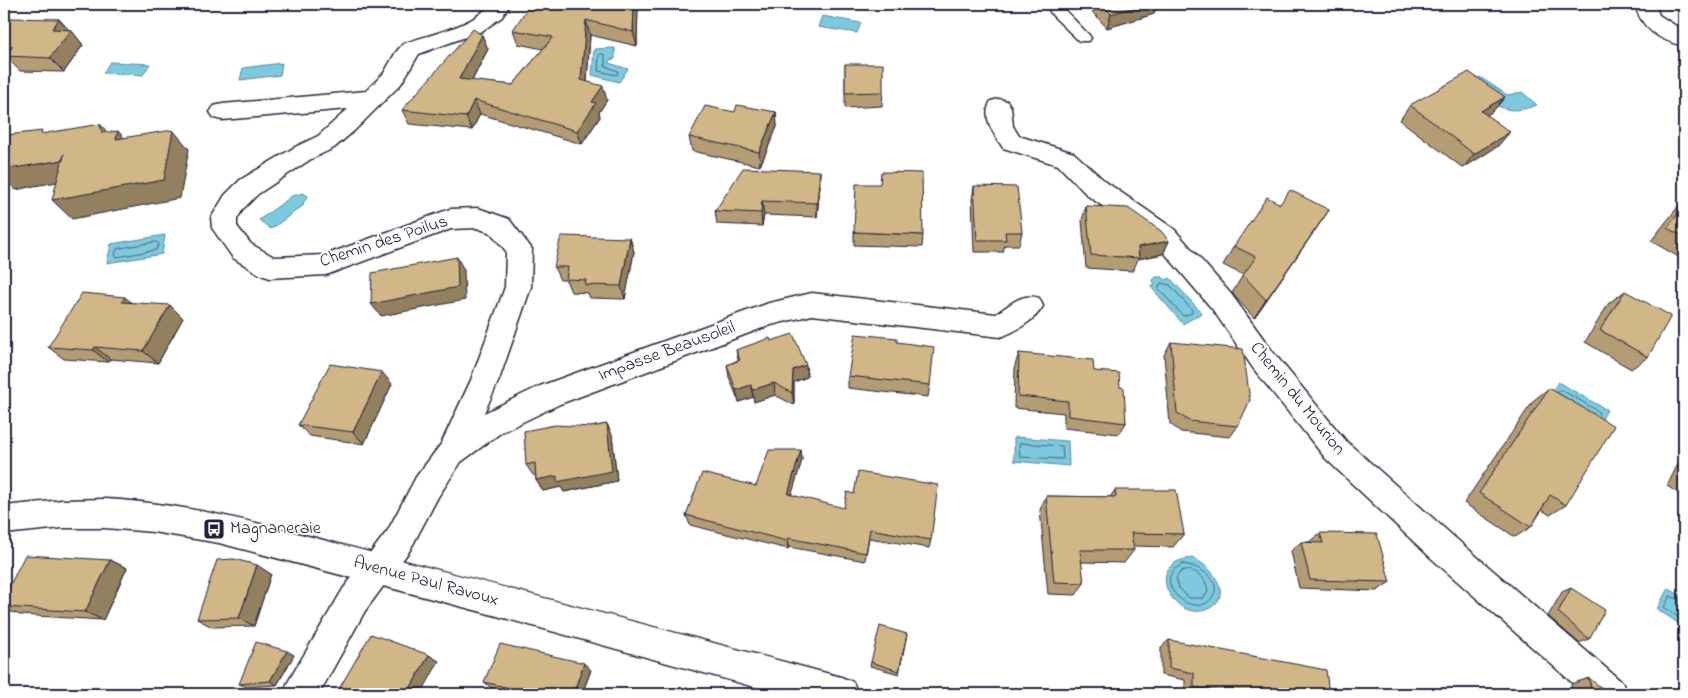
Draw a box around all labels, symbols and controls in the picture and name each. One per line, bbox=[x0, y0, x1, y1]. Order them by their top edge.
street label: Chemin des Poilus bbox=[317, 209, 451, 275]
street label: Impasse Beausoleil bbox=[595, 315, 739, 389]
street label: Chemin du Mourion bbox=[1243, 337, 1351, 461]
place label: Magnaneraie bbox=[230, 516, 322, 543]
bus stop icon: Magnaneraie bbox=[202, 517, 226, 541]
street label: Avenue Paul Ravoux bbox=[350, 550, 502, 614]

